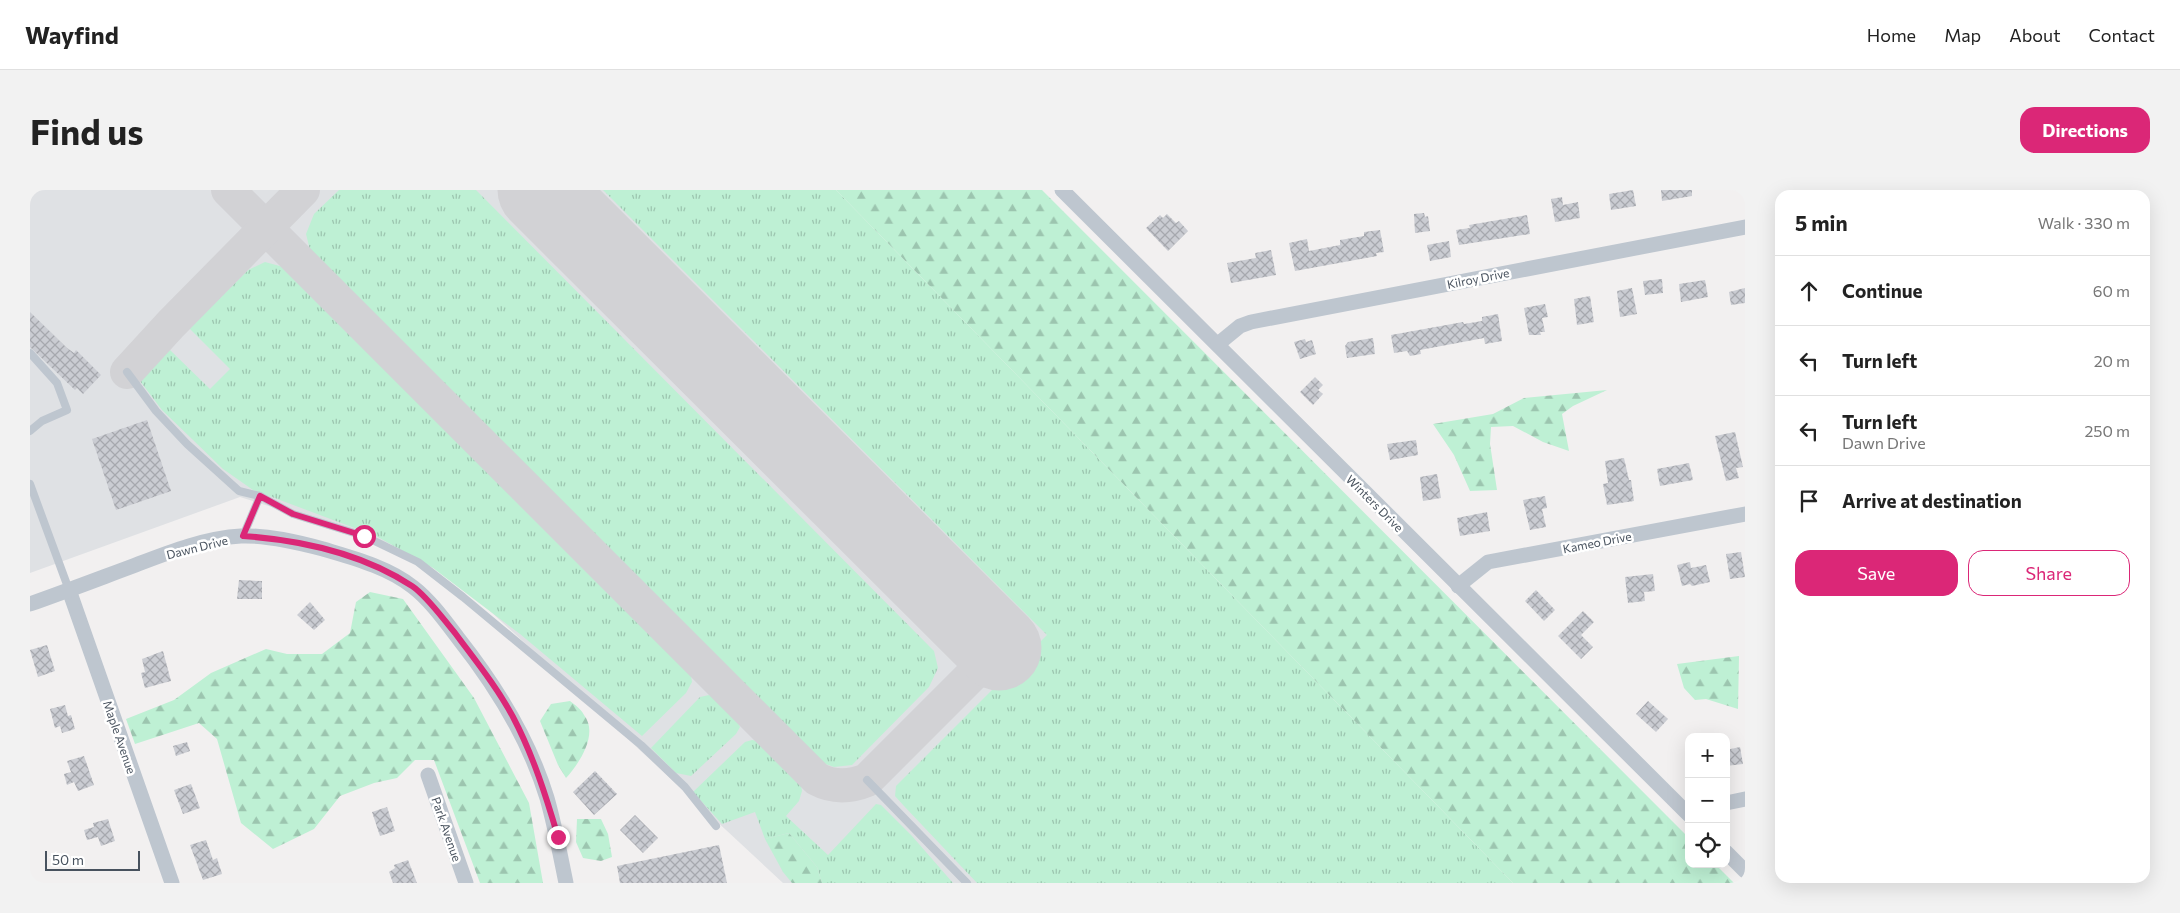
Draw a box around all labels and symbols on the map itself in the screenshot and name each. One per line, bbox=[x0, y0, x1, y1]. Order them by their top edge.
street label: Kilroy Drive bbox=[1446, 265, 1510, 291]
street label: Winters Drive bbox=[1344, 472, 1406, 534]
route start bbox=[353, 525, 376, 548]
street label: Kameo Drive bbox=[1562, 528, 1632, 556]
street label: Dawn Drive bbox=[165, 533, 229, 561]
street label: Maple Avenue bbox=[101, 699, 139, 775]
street label: Park Avenue bbox=[429, 795, 465, 863]
route end bbox=[547, 826, 570, 849]
scale bar bbox=[45, 848, 140, 871]

